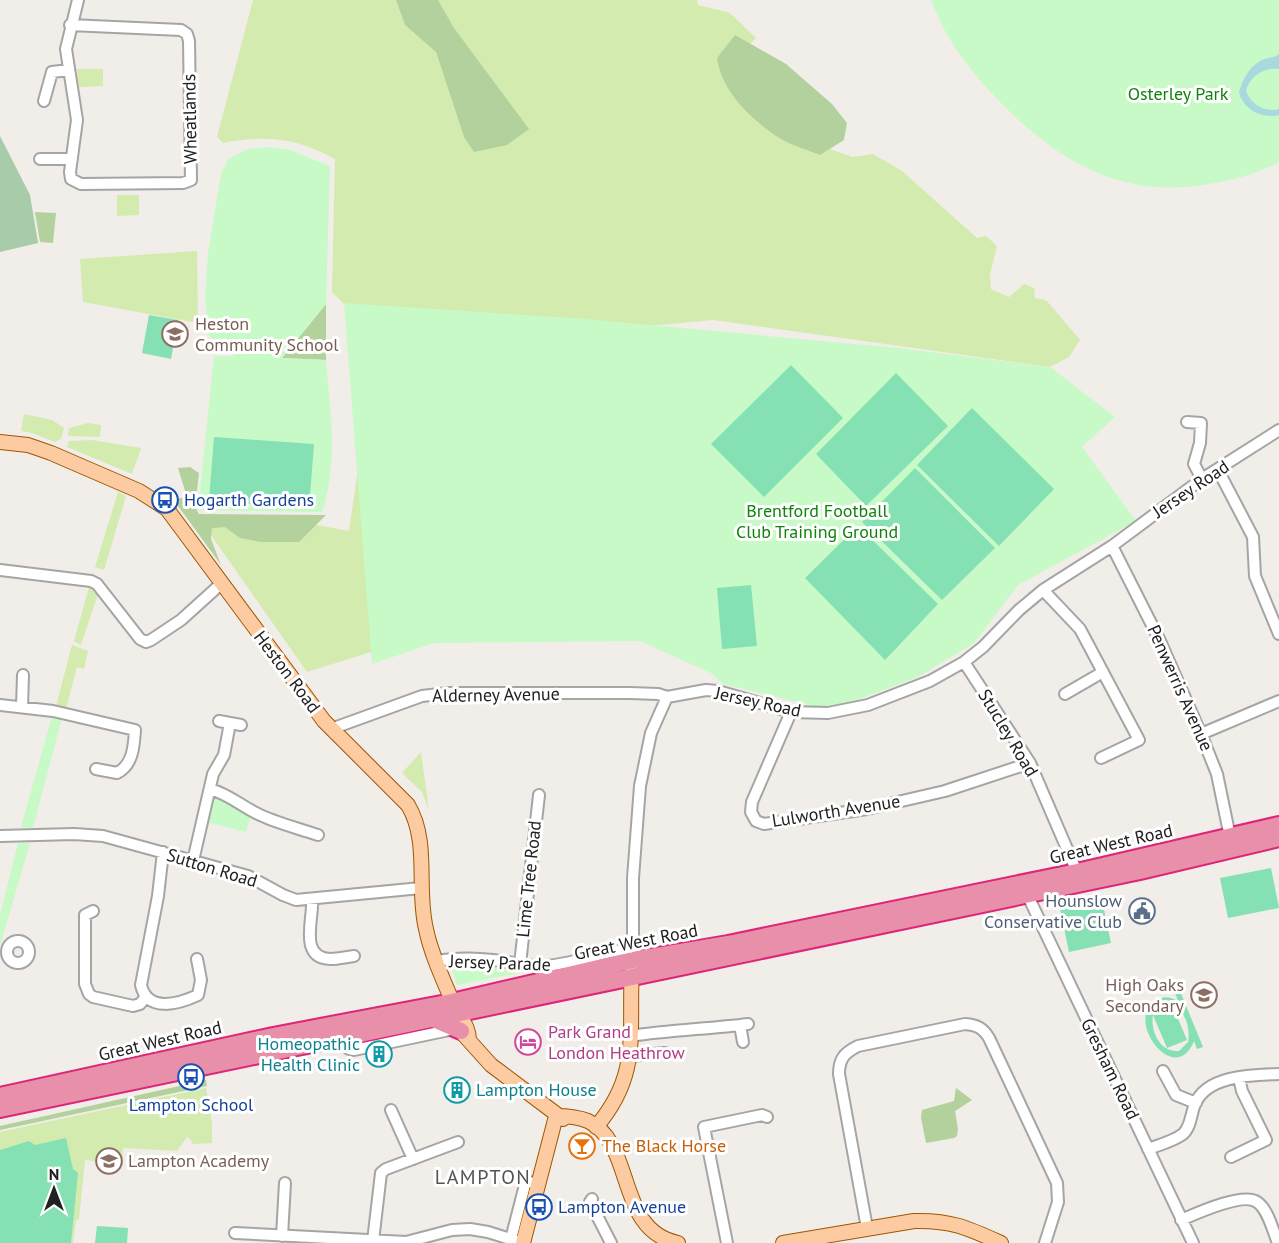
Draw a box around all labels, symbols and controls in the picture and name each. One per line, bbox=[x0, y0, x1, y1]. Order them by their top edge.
street label: Wheatlands bbox=[177, 74, 202, 164]
park label: Osterley Park bbox=[1128, 82, 1229, 105]
place label: Heston Community School bbox=[195, 312, 339, 356]
school or university icon: Heston Community School bbox=[160, 319, 190, 349]
street label: Jersey Road bbox=[1147, 455, 1233, 523]
bus stop icon: Hogarth Gardens bbox=[150, 485, 180, 515]
place label: Hogarth Gardens bbox=[184, 488, 314, 511]
park label: Brentford Football Club Training Ground bbox=[736, 499, 898, 543]
street label: Penwerris Avenue bbox=[1142, 621, 1219, 754]
street label: Heston Road bbox=[249, 626, 326, 717]
street label: Jersey Road bbox=[712, 681, 803, 722]
street label: Alderney Avenue bbox=[432, 682, 560, 707]
street label: Stucley Road bbox=[973, 685, 1044, 781]
street label: Lulworth Avenue bbox=[770, 789, 902, 832]
street label: Great West Road bbox=[1047, 818, 1175, 869]
street label: Lime Tree Road bbox=[511, 819, 546, 939]
street label: Sutton Road bbox=[164, 843, 260, 892]
place label: Hounslow Conservative Club bbox=[984, 889, 1123, 933]
public building icon: Hounslow Conservative Club bbox=[1127, 896, 1157, 926]
street label: Great West Road bbox=[572, 918, 700, 965]
street label: Jersey Parade bbox=[448, 949, 551, 976]
place label: High Oaks Secondary bbox=[1105, 973, 1185, 1017]
school or university icon: High Oaks Secondary bbox=[1189, 980, 1219, 1010]
street label: Gresham Road bbox=[1076, 1014, 1145, 1123]
street label: Great West Road bbox=[96, 1015, 224, 1066]
place label: Park Grand London Heathrow bbox=[548, 1020, 685, 1064]
hotel icon: Park Grand London Heathrow bbox=[513, 1027, 543, 1057]
place label: Homeopathic Health Clinic bbox=[257, 1032, 360, 1076]
building icon: Homeopathic Health Clinic bbox=[364, 1039, 394, 1069]
bus stop icon: Lampton School bbox=[176, 1062, 206, 1092]
building icon: Lampton House bbox=[442, 1075, 472, 1105]
place label: Lampton House bbox=[476, 1078, 597, 1101]
place label: Lampton School bbox=[129, 1093, 254, 1116]
bar icon: The Black Horse bbox=[567, 1131, 597, 1161]
place label: The Black Horse bbox=[602, 1134, 726, 1157]
school or university icon: Lampton Academy bbox=[94, 1146, 124, 1176]
place label: Lampton Academy bbox=[128, 1149, 270, 1172]
north arrow bbox=[24, 1159, 84, 1219]
text: N bbox=[49, 1164, 59, 1184]
district label: LAMPTON bbox=[435, 1164, 531, 1190]
bus stop icon: Lampton Avenue bbox=[524, 1192, 554, 1222]
place label: Lampton Avenue bbox=[558, 1195, 686, 1218]

